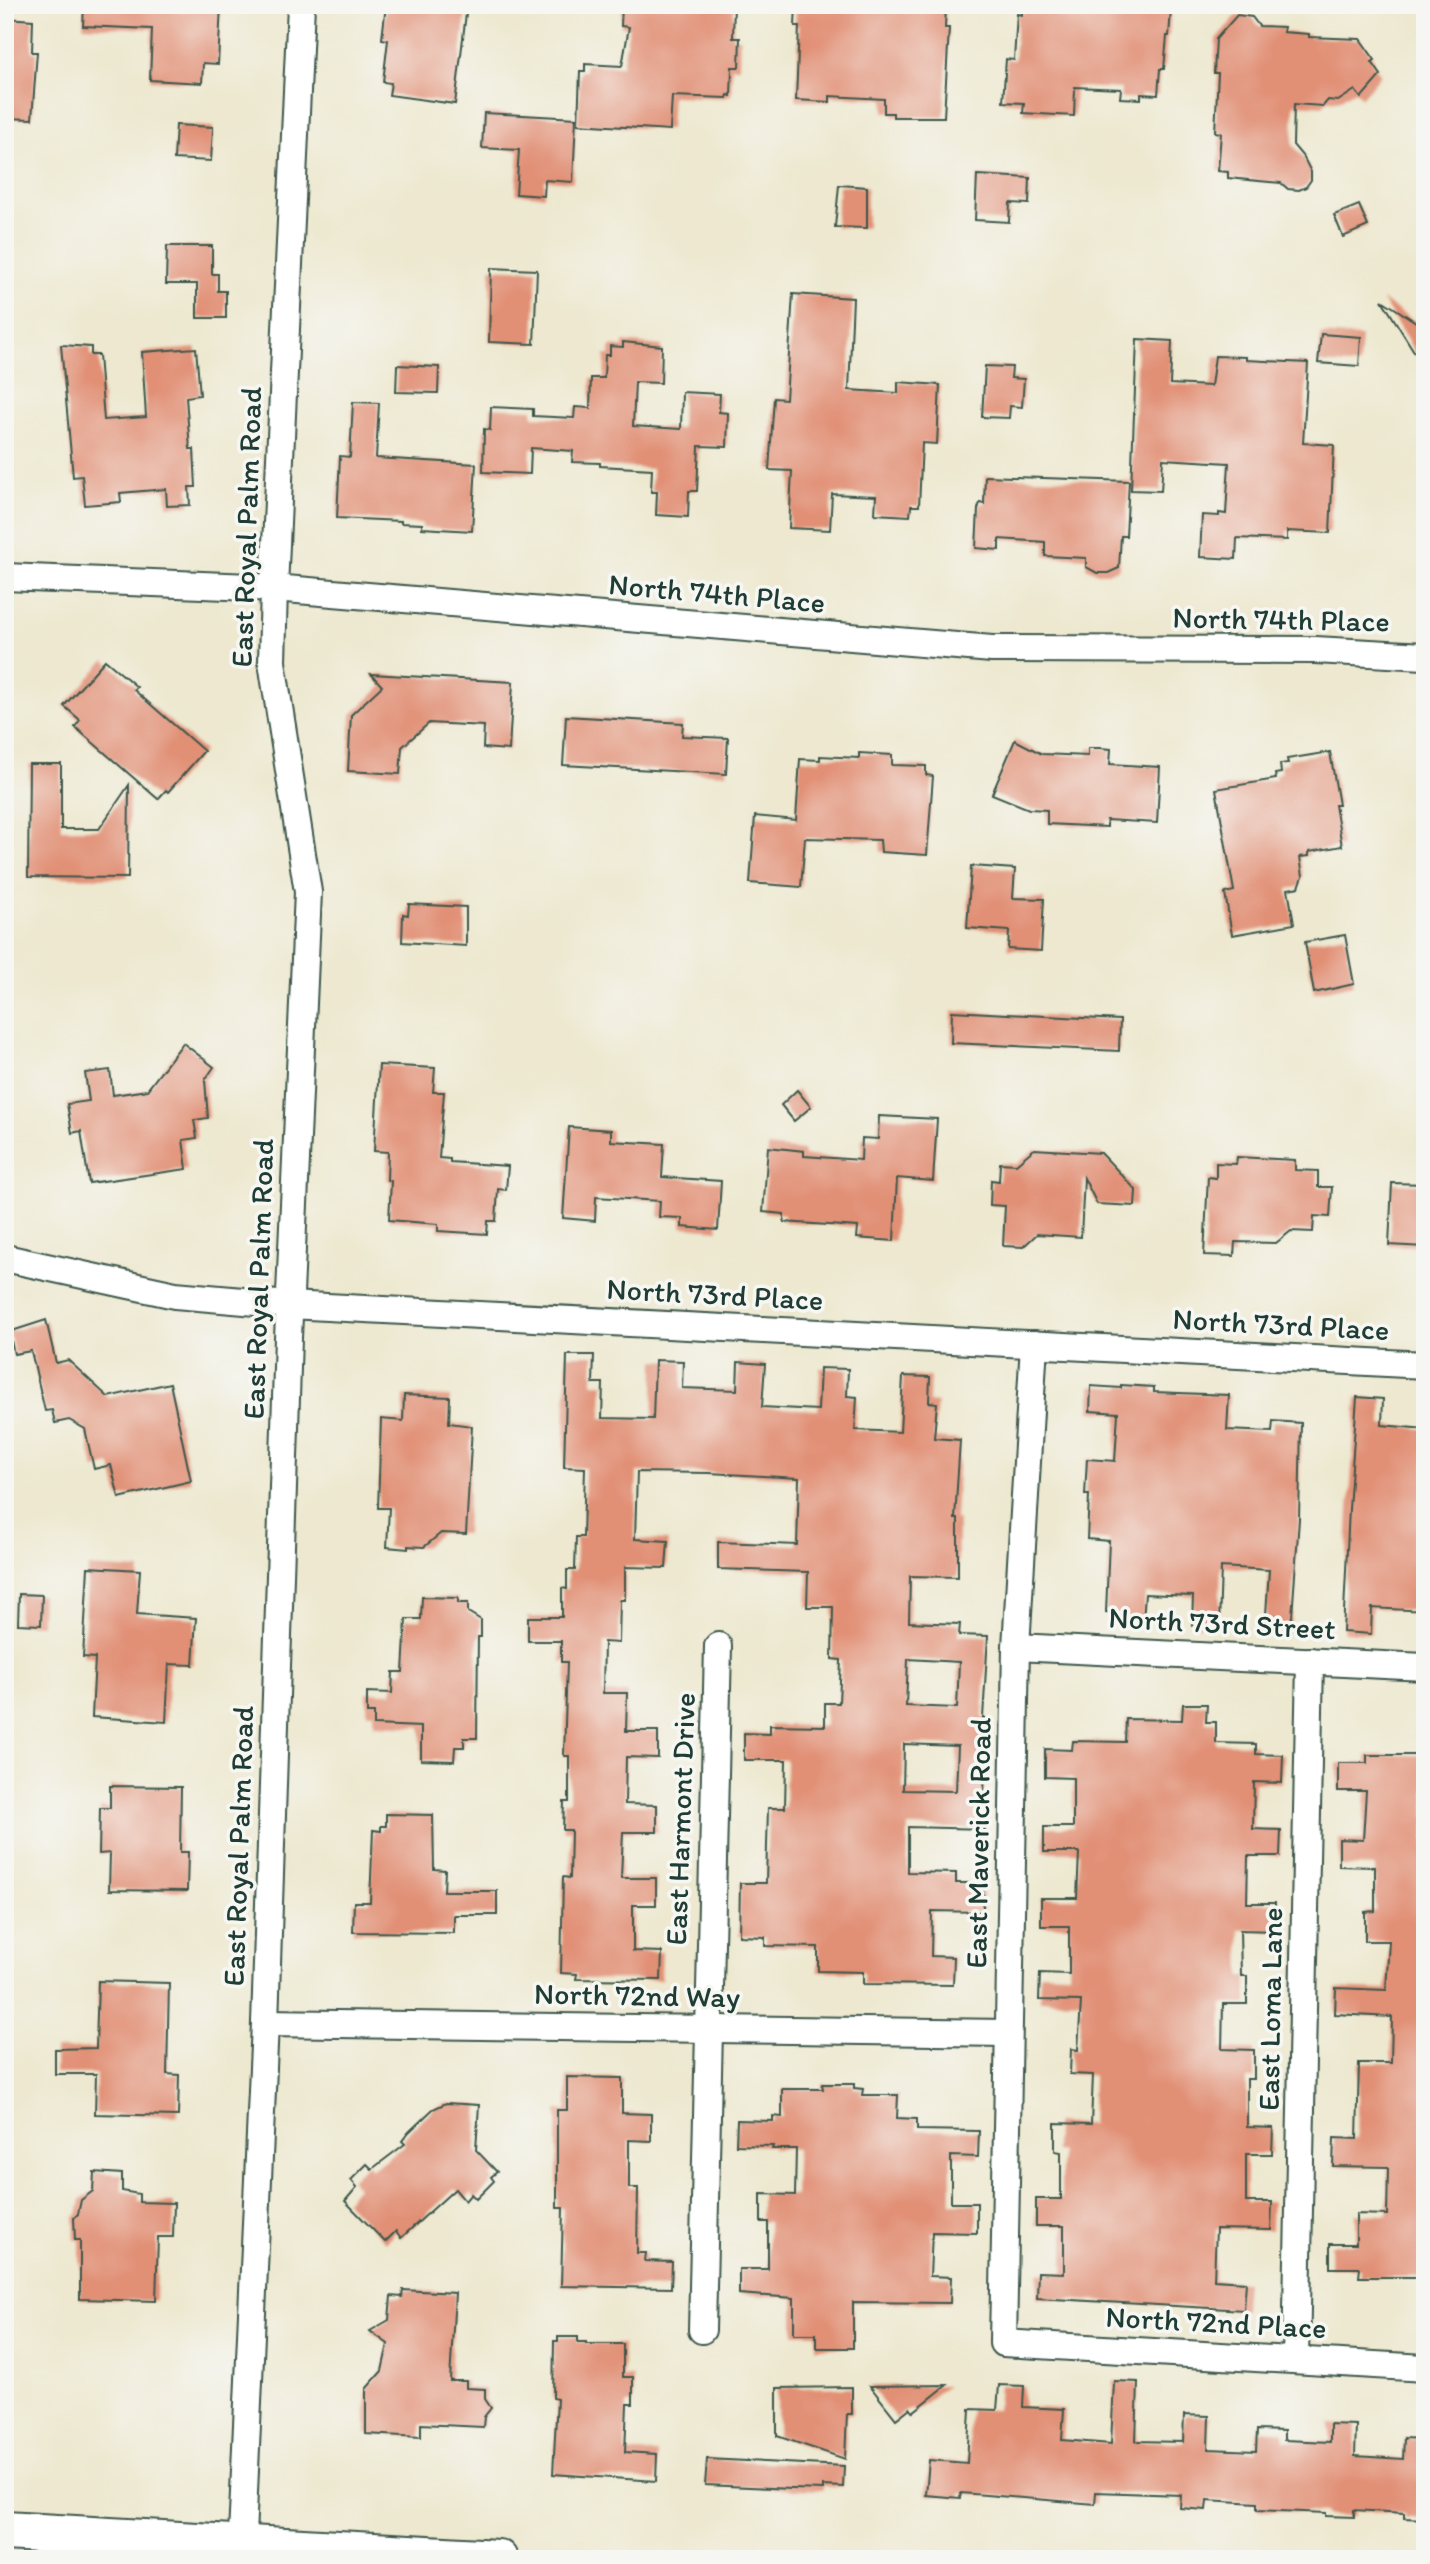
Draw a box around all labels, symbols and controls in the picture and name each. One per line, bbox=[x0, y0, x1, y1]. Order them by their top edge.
street label: East Royal Palm Road bbox=[223, 386, 269, 668]
street label: North 74th Place bbox=[607, 565, 827, 621]
street label: North 74th Place bbox=[1172, 599, 1390, 639]
street label: East Royal Palm Road bbox=[235, 1138, 281, 1420]
street label: North 73rd Place bbox=[606, 1270, 824, 1318]
street label: North 73rd Place bbox=[1172, 1300, 1390, 1348]
street label: North 73rd Street bbox=[1108, 1599, 1336, 1647]
street label: East Harmont Drive bbox=[657, 1692, 703, 1946]
street label: East Royal Palm Road bbox=[215, 1705, 261, 1987]
street label: East Maverick Road bbox=[957, 1717, 999, 1969]
street label: East Loma Lane bbox=[1250, 1907, 1290, 2111]
street label: North 72nd Way bbox=[534, 1975, 740, 2015]
street label: North 72nd Place bbox=[1104, 2298, 1328, 2346]

